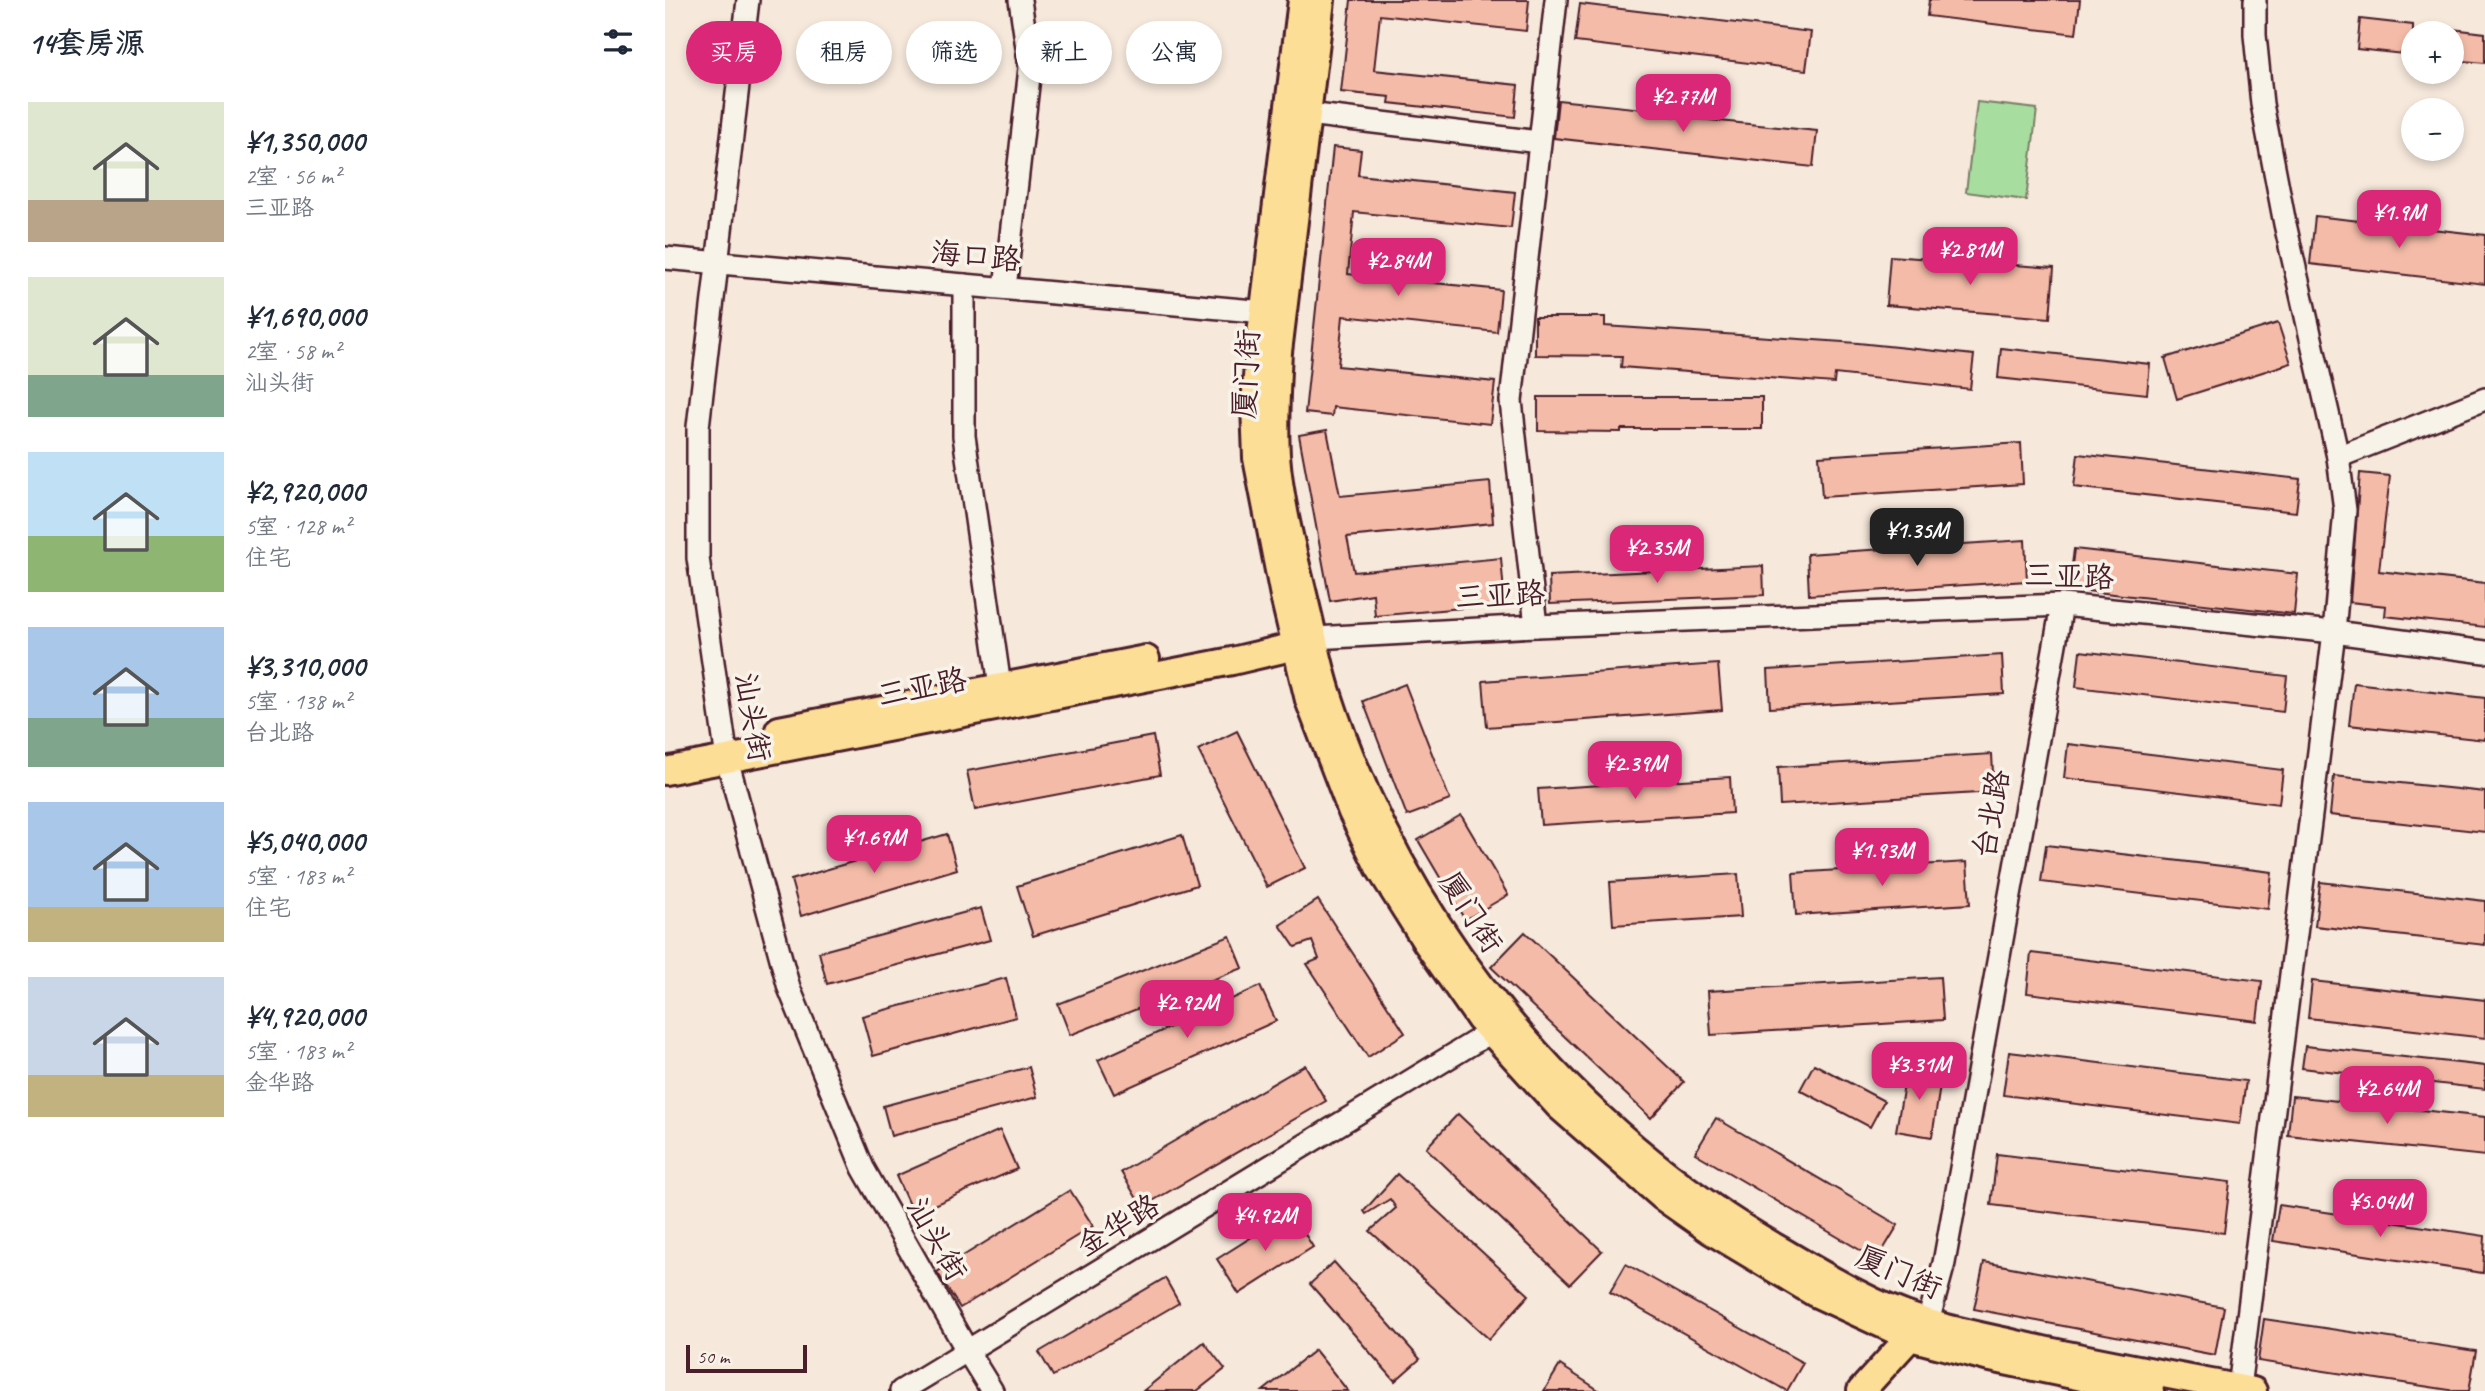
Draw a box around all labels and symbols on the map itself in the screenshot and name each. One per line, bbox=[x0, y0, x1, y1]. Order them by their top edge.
pin: ¥2.77M bbox=[1626, 74, 1740, 134]
pin: ¥1.9M bbox=[2350, 190, 2448, 250]
pin: ¥2.81M bbox=[1913, 228, 2027, 287]
street label: 海口路 bbox=[930, 233, 1022, 279]
pin: ¥2.84M bbox=[1341, 238, 1455, 298]
street label: 厦门街 bbox=[1225, 328, 1267, 420]
pin: ¥1.35M bbox=[1860, 508, 1974, 568]
pin: ¥2.35M bbox=[1600, 526, 1714, 585]
street label: 三亚路 bbox=[2023, 555, 2115, 597]
street label: 三亚路 bbox=[1454, 574, 1546, 616]
street label: 三亚路 bbox=[874, 660, 970, 714]
street label: 汕头街 bbox=[726, 669, 780, 765]
pin: ¥2.39M bbox=[1578, 742, 1692, 801]
street label: 台北路 bbox=[1964, 766, 2018, 862]
pin: ¥1.69M bbox=[817, 816, 931, 875]
pin: ¥1.93M bbox=[1825, 828, 1939, 888]
street label: 厦门街 bbox=[1431, 864, 1511, 960]
pin: ¥2.92M bbox=[1130, 981, 1244, 1040]
pin: ¥3.31M bbox=[1862, 1042, 1976, 1102]
pin: ¥2.64M bbox=[2330, 1066, 2444, 1126]
pin: ¥5.04M bbox=[2323, 1180, 2437, 1239]
street label: 金华路 bbox=[1070, 1186, 1166, 1264]
street label: 汕头街 bbox=[898, 1191, 976, 1287]
pin: ¥4.92M bbox=[1208, 1194, 1322, 1253]
street label: 厦门街 bbox=[1850, 1237, 1948, 1307]
scale bar bbox=[686, 1342, 807, 1374]

